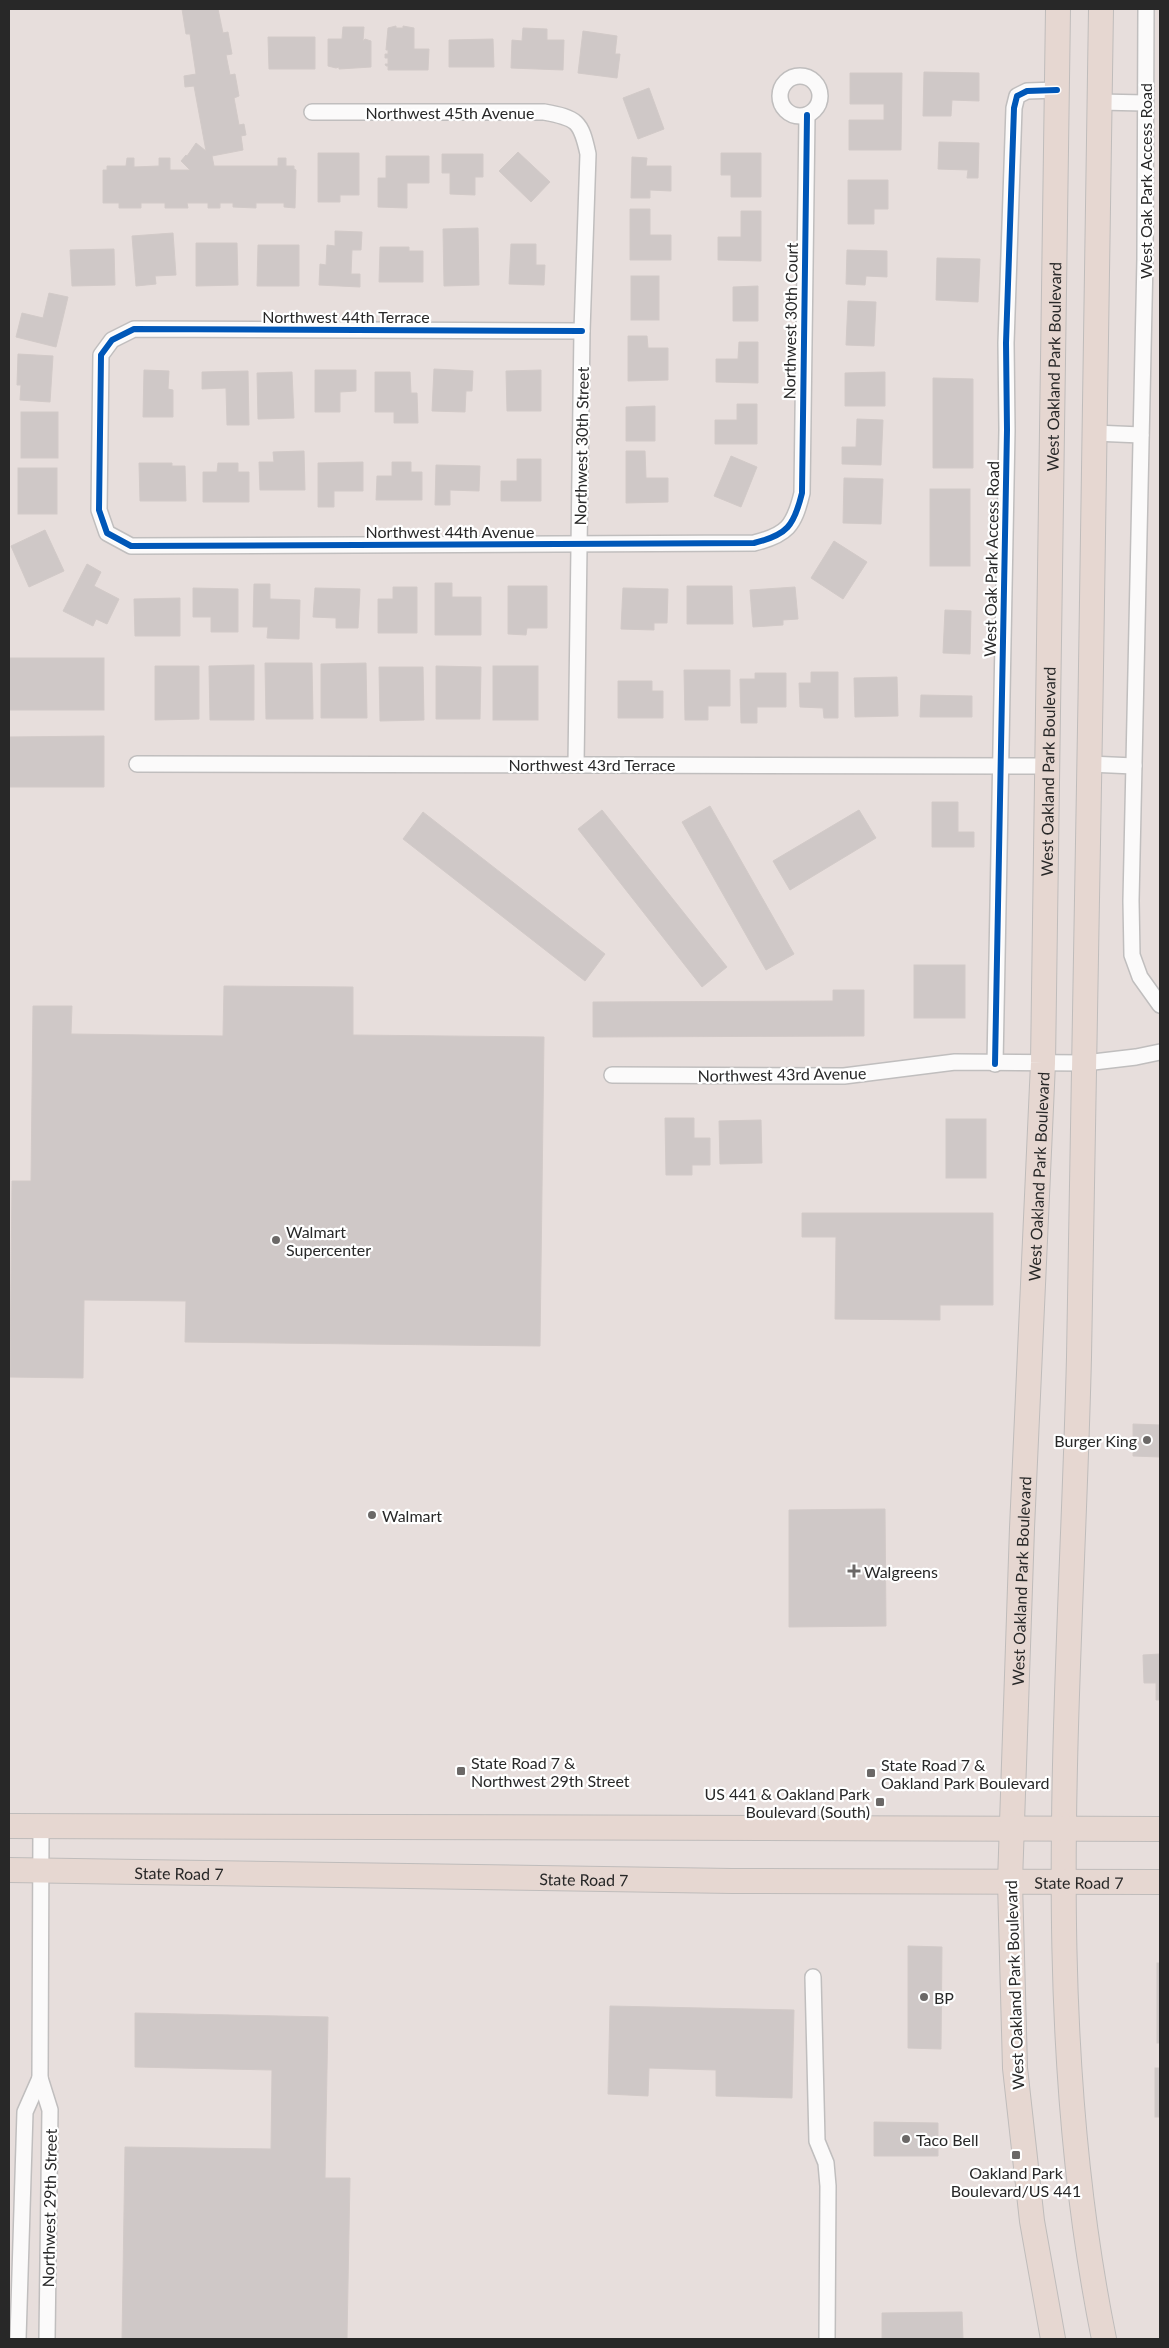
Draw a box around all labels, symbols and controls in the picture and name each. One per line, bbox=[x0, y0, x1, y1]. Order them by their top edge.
street label: West Oak Park Access Road bbox=[1136, 83, 1155, 279]
street label: Northwest 45th Avenue bbox=[366, 103, 534, 122]
street label: Northwest 30th Court bbox=[779, 242, 801, 399]
street label: West Oakland Park Boulevard bbox=[1042, 262, 1064, 472]
street label: Northwest 44th Terrace bbox=[262, 307, 430, 326]
street label: Northwest 30th Street bbox=[570, 366, 592, 525]
street label: West Oak Park Access Road bbox=[980, 461, 1002, 657]
street label: Northwest 44th Avenue bbox=[366, 522, 534, 541]
street label: West Oakland Park Boulevard bbox=[1036, 667, 1058, 876]
street label: Northwest 43rd Terrace bbox=[508, 755, 676, 774]
street label: Northwest 43rd Avenue bbox=[697, 1063, 867, 1085]
street label: West Oakland Park Boulevard bbox=[1024, 1071, 1052, 1282]
place label: Walmart Supercenter bbox=[286, 1222, 371, 1259]
marker: Walmart Supercenter bbox=[270, 1234, 282, 1246]
place label: Burger King bbox=[1054, 1431, 1137, 1450]
marker: Burger King bbox=[1141, 1434, 1153, 1446]
street label: West Oakland Park Boulevard bbox=[1007, 1476, 1034, 1686]
place label: Walmart bbox=[382, 1506, 442, 1525]
marker: Walmart bbox=[366, 1509, 378, 1521]
place label: Walgreens bbox=[864, 1562, 938, 1581]
marker: Walgreens bbox=[848, 1565, 860, 1577]
place label: State Road 7 & Northwest 29th Street bbox=[471, 1753, 630, 1790]
place label: State Road 7 & Oakland Park Boulevard bbox=[881, 1755, 1050, 1792]
marker: State Road 7 & Northwest 29th Street bbox=[455, 1765, 467, 1777]
marker: State Road 7 & Oakland Park Boulevard bbox=[865, 1767, 877, 1779]
place label: US 441 & Oakland Park Boulevard (South) bbox=[704, 1784, 871, 1821]
marker: US 441 & Oakland Park Boulevard (South) bbox=[874, 1796, 886, 1808]
street label: State Road 7 bbox=[134, 1862, 224, 1883]
street label: State Road 7 bbox=[539, 1869, 629, 1889]
street label: State Road 7 bbox=[1034, 1872, 1123, 1891]
street label: West Oakland Park Boulevard bbox=[1001, 1880, 1027, 2090]
place label: BP bbox=[934, 1988, 954, 2007]
marker: BP bbox=[918, 1991, 930, 2003]
street label: Northwest 29th Street bbox=[38, 2128, 60, 2287]
place label: Taco Bell bbox=[916, 2130, 978, 2149]
marker: Taco Bell bbox=[900, 2133, 912, 2145]
marker: Oakland Park Boulevard/US 441 bbox=[1010, 2149, 1022, 2161]
place label: Oakland Park Boulevard/US 441 bbox=[951, 2163, 1081, 2200]

